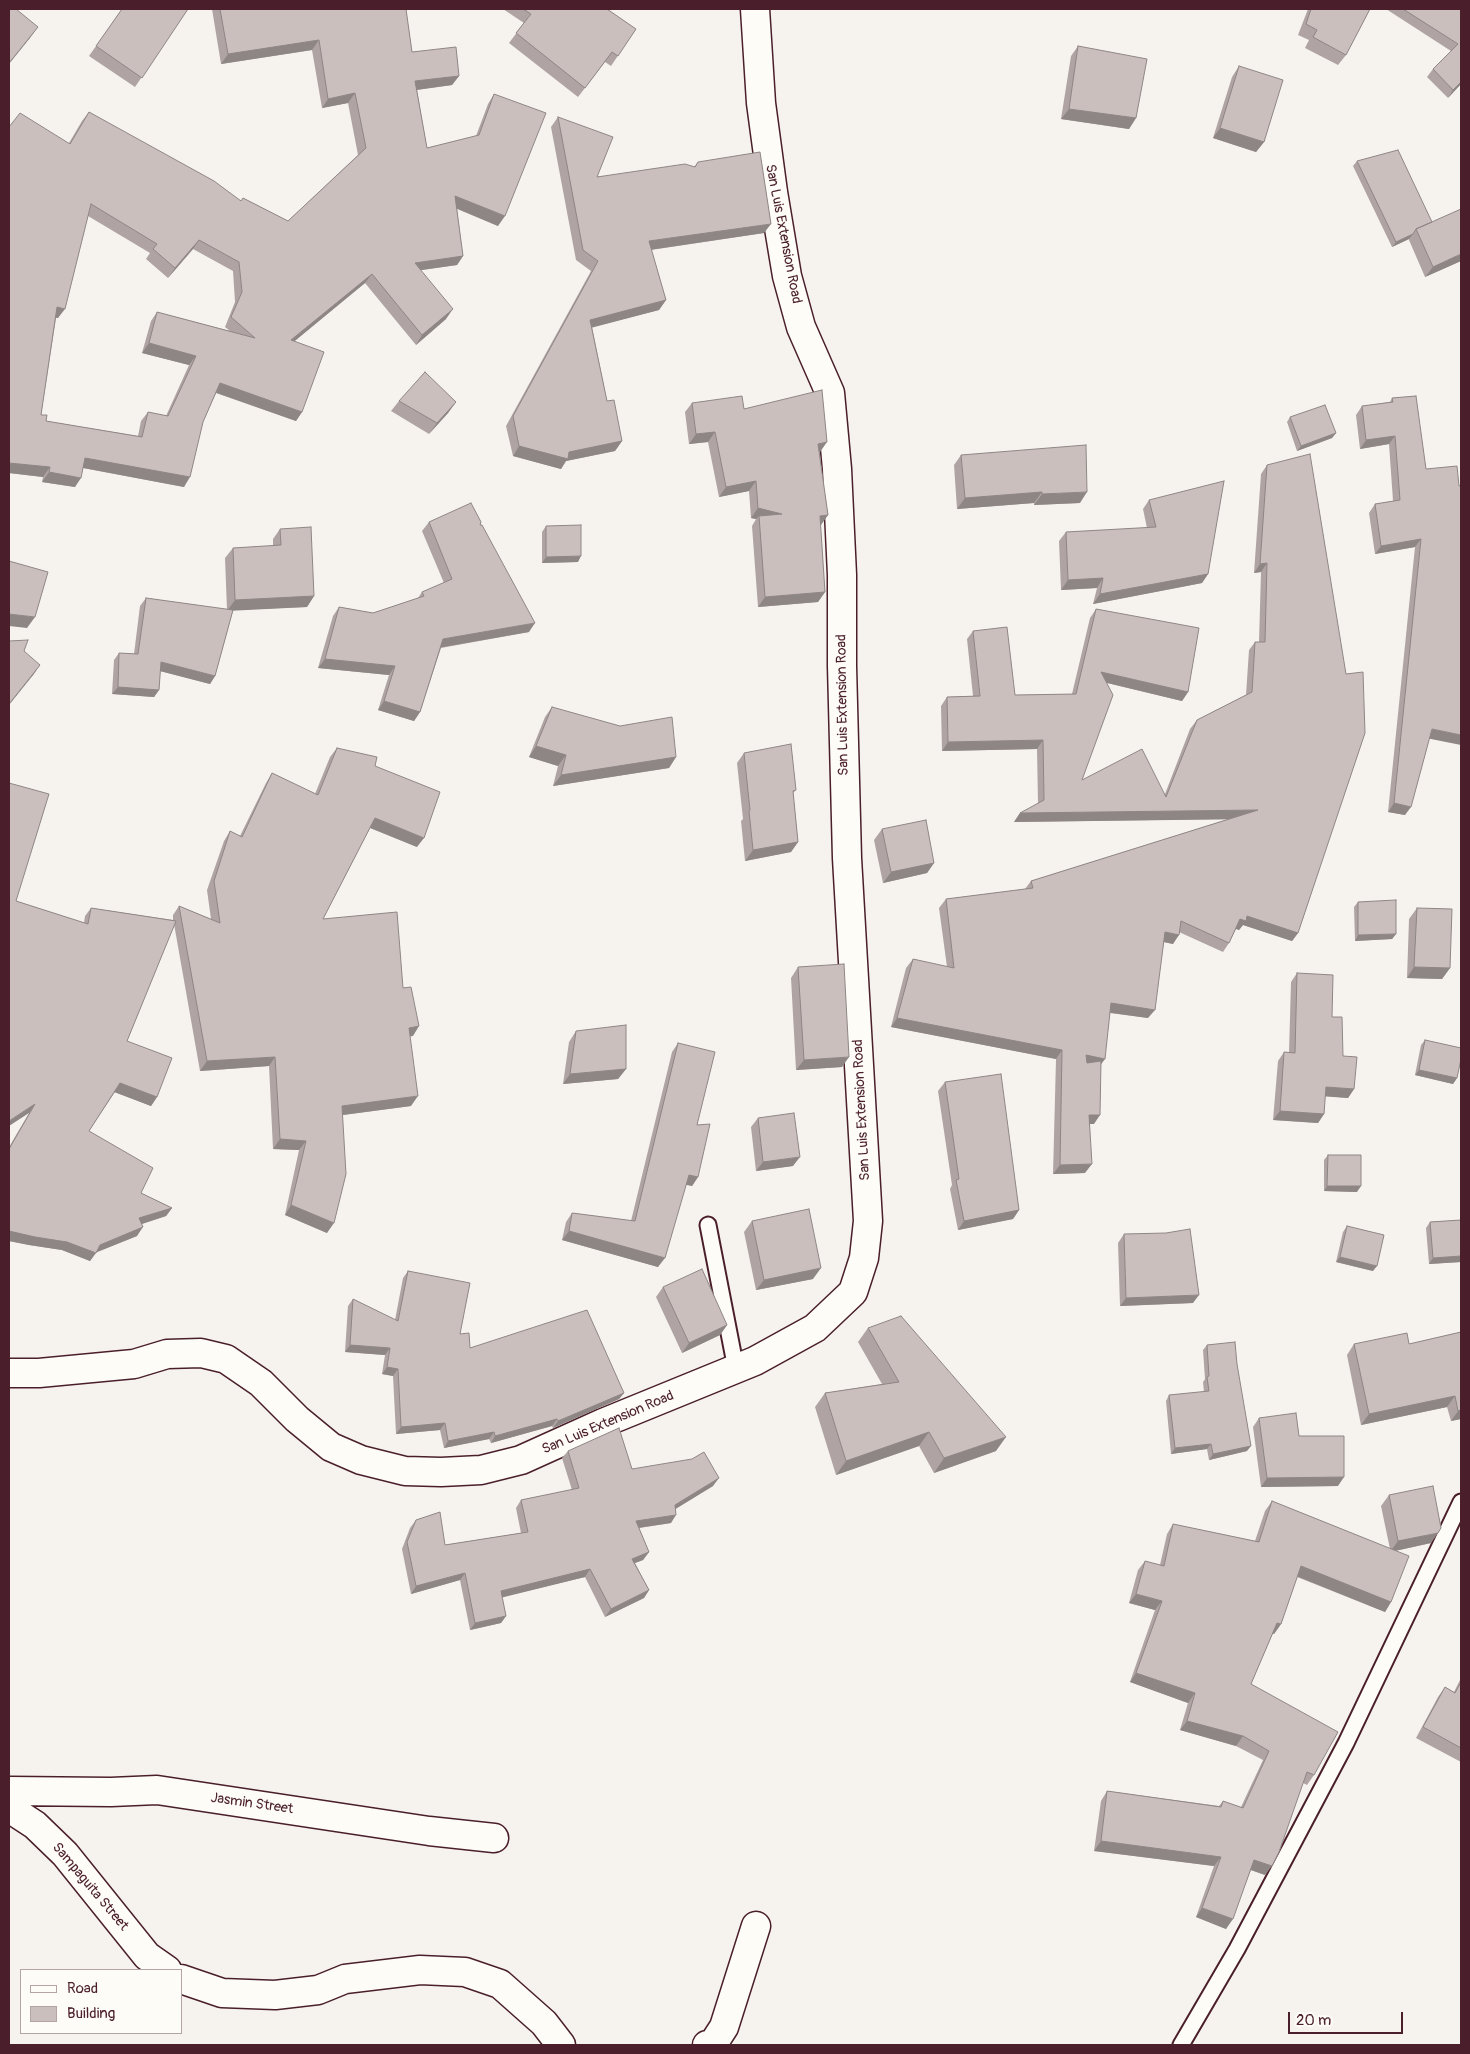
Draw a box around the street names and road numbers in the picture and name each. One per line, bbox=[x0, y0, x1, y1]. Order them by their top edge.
street label: San Luis Extension Road bbox=[761, 163, 805, 305]
street label: San Luis Extension Road bbox=[833, 634, 853, 776]
street label: San Luis Extension Road bbox=[850, 1039, 874, 1181]
street label: San Luis Extension Road bbox=[540, 1388, 676, 1458]
street label: Jasmin Street bbox=[210, 1790, 294, 1818]
street label: Sampaguita Street bbox=[48, 1839, 132, 1935]

